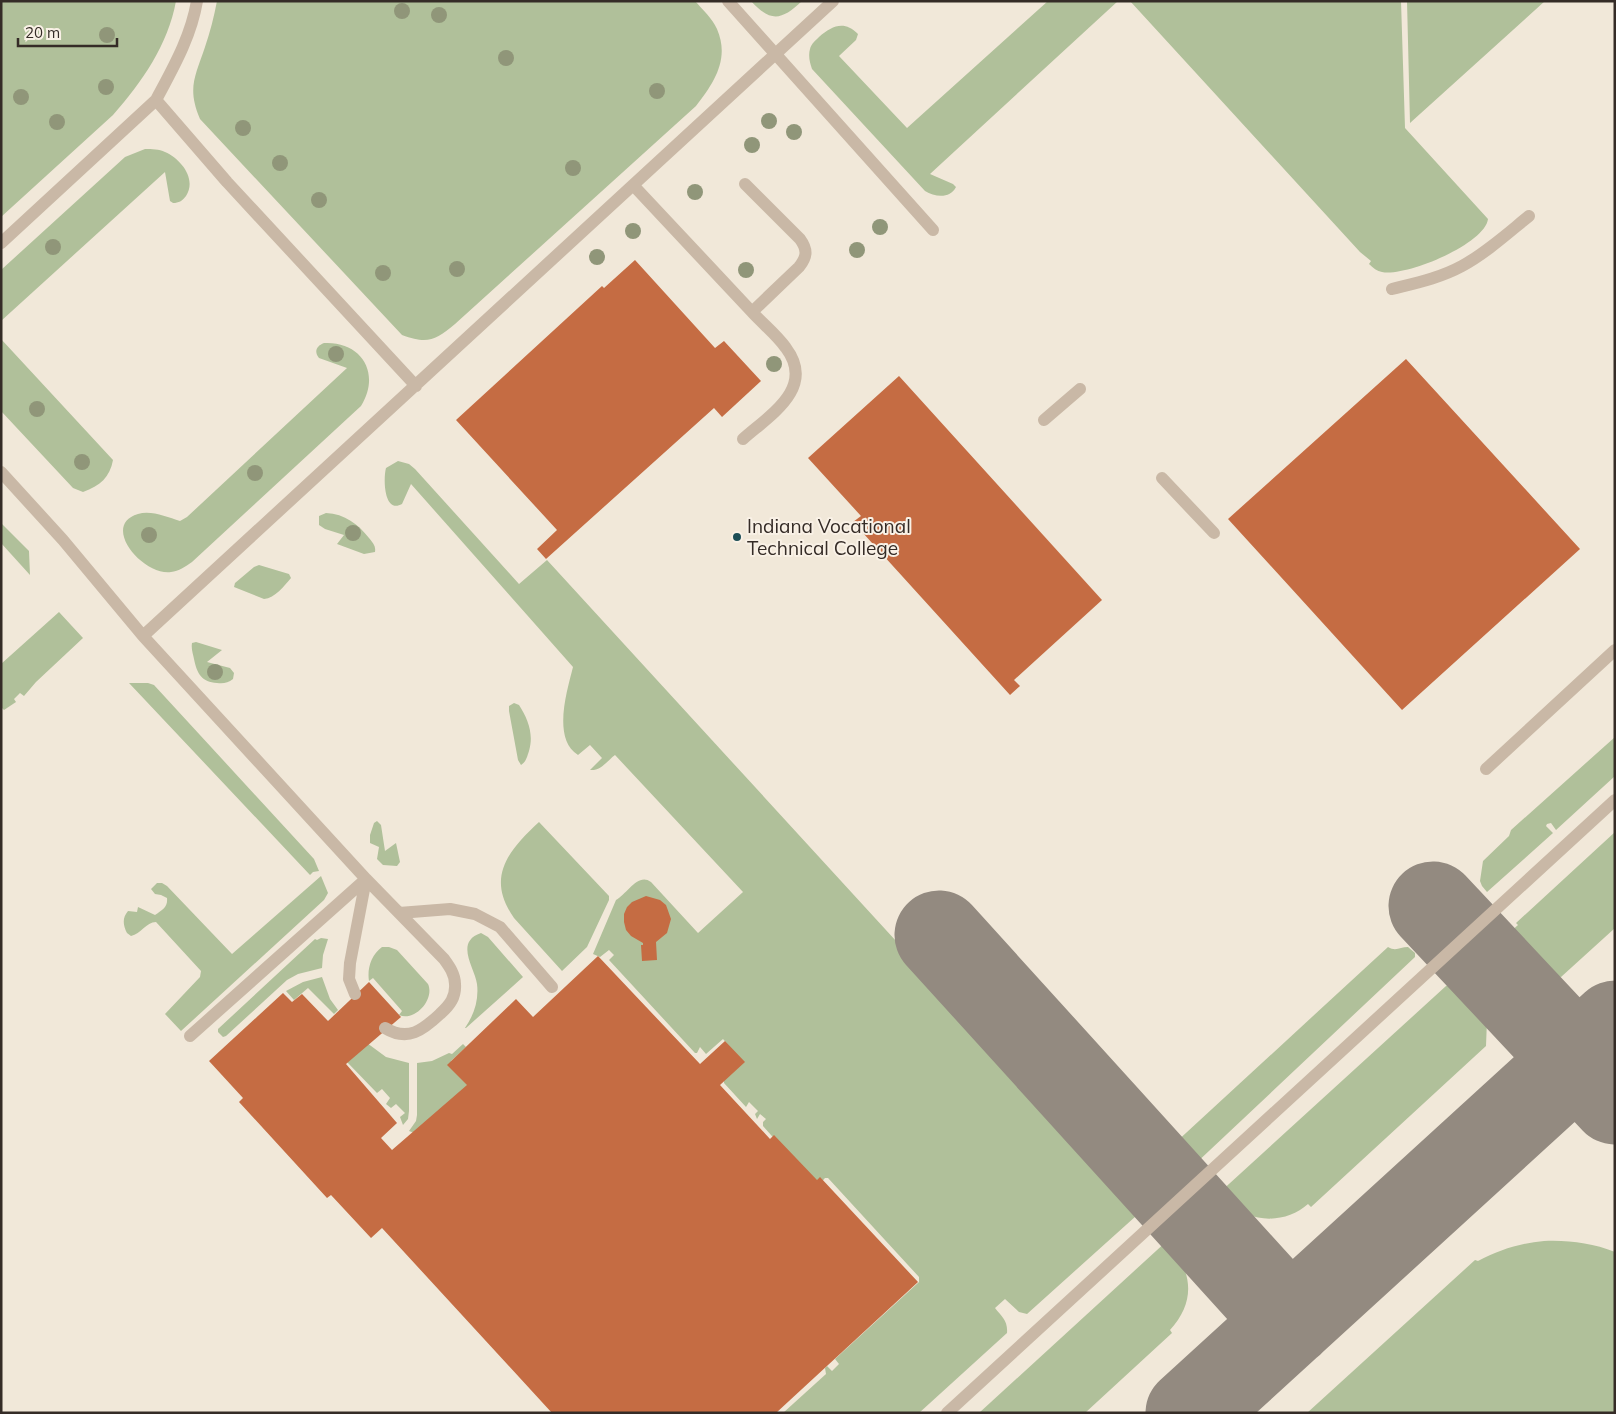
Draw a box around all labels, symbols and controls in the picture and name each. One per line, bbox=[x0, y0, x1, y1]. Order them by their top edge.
scale bar bbox=[18, 15, 116, 47]
text: 20 m bbox=[25, 23, 60, 42]
place label: Indiana Vocational Technical College bbox=[747, 514, 911, 560]
marker: Indiana Vocational Technical College bbox=[731, 531, 743, 543]

